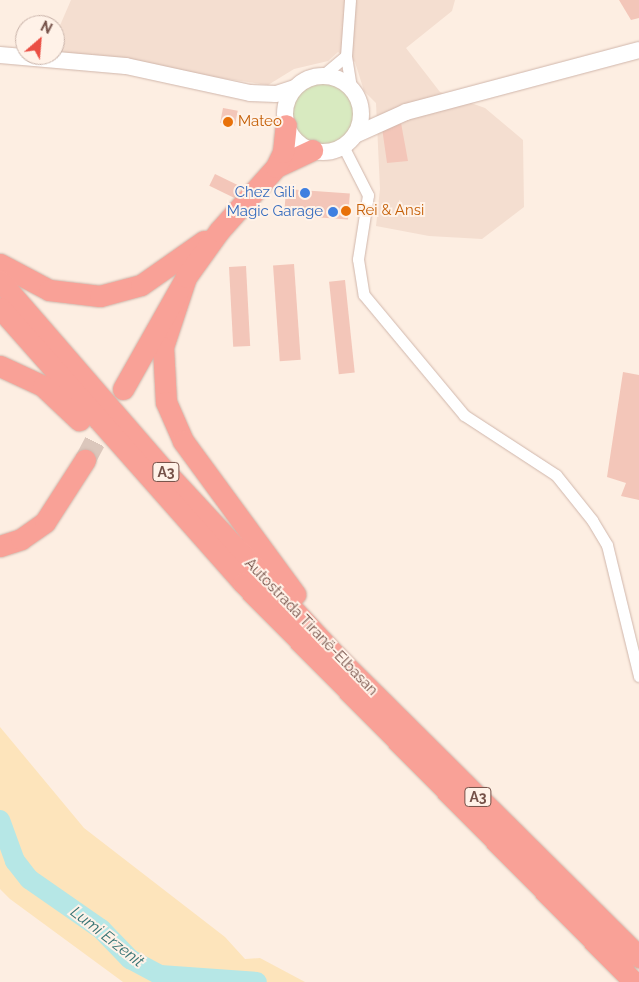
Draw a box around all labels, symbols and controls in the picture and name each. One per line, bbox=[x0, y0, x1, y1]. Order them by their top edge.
north arrow bbox=[15, 15, 65, 65]
text: N bbox=[38, 18, 55, 37]
place label: Mateo bbox=[238, 113, 282, 131]
marker: Mateo bbox=[222, 116, 234, 128]
place label: Chez Gili bbox=[235, 184, 295, 202]
marker: Chez Gili bbox=[299, 187, 311, 199]
place label: Rei & Ansi bbox=[356, 202, 425, 220]
place label: Magic Garage bbox=[227, 203, 323, 221]
marker: Rei & Ansi bbox=[340, 205, 352, 217]
marker: Magic Garage bbox=[327, 206, 339, 218]
road number: A3 bbox=[152, 461, 180, 484]
street label: Autostrada Tiranë-Elbasan bbox=[241, 554, 381, 700]
road number: A3 bbox=[464, 786, 492, 809]
water label: Lumi Erzenit bbox=[67, 903, 147, 971]

